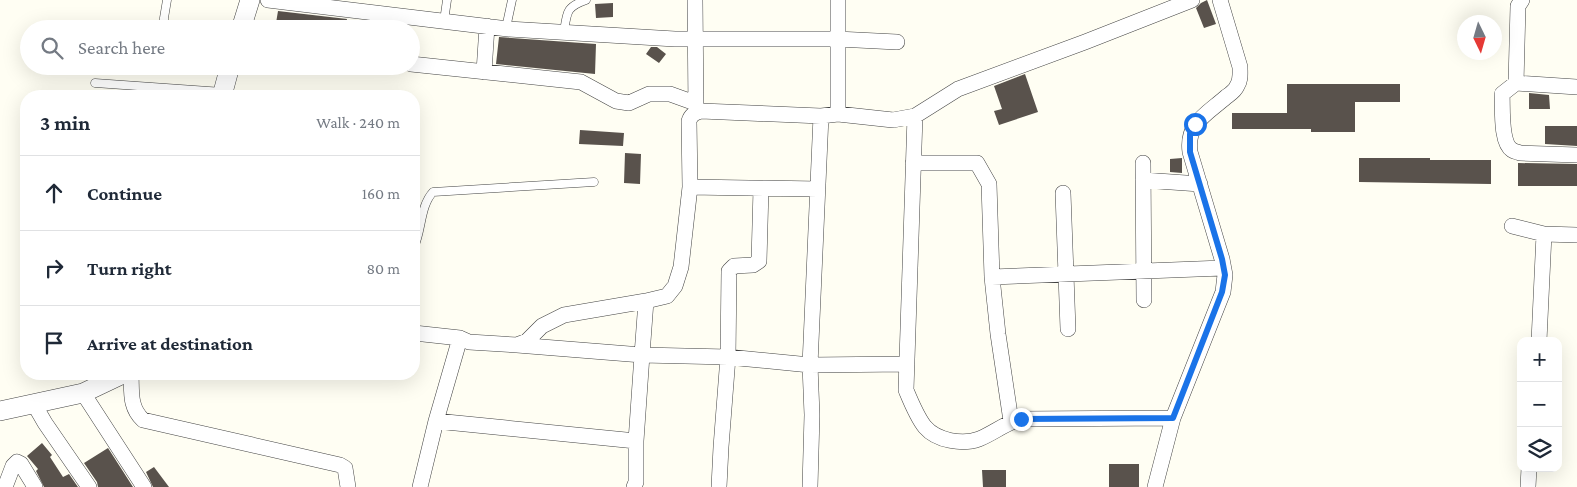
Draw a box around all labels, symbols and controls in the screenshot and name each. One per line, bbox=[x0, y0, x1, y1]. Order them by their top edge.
north arrow bbox=[1457, 15, 1502, 60]
search box bbox=[20, 20, 420, 75]
icon: search bbox=[38, 34, 66, 62]
text: Search here bbox=[78, 37, 165, 58]
text: 3 min bbox=[40, 111, 90, 135]
route start bbox=[1184, 113, 1207, 136]
text: Walk · 240 m bbox=[316, 114, 400, 131]
icon: ahead bbox=[40, 179, 68, 207]
text: Continue bbox=[87, 183, 162, 204]
text: 160 m bbox=[362, 185, 400, 202]
icon: right bbox=[40, 254, 68, 282]
text: Turn right bbox=[87, 258, 172, 279]
text: 80 m bbox=[366, 260, 400, 277]
icon: arrive bbox=[40, 329, 68, 357]
text: Arrive at destination bbox=[87, 333, 253, 354]
map controls bbox=[1517, 337, 1562, 472]
button: + bbox=[1517, 337, 1562, 382]
button: − bbox=[1517, 382, 1562, 427]
route end bbox=[1010, 408, 1033, 431]
button: layers bbox=[1517, 427, 1562, 472]

